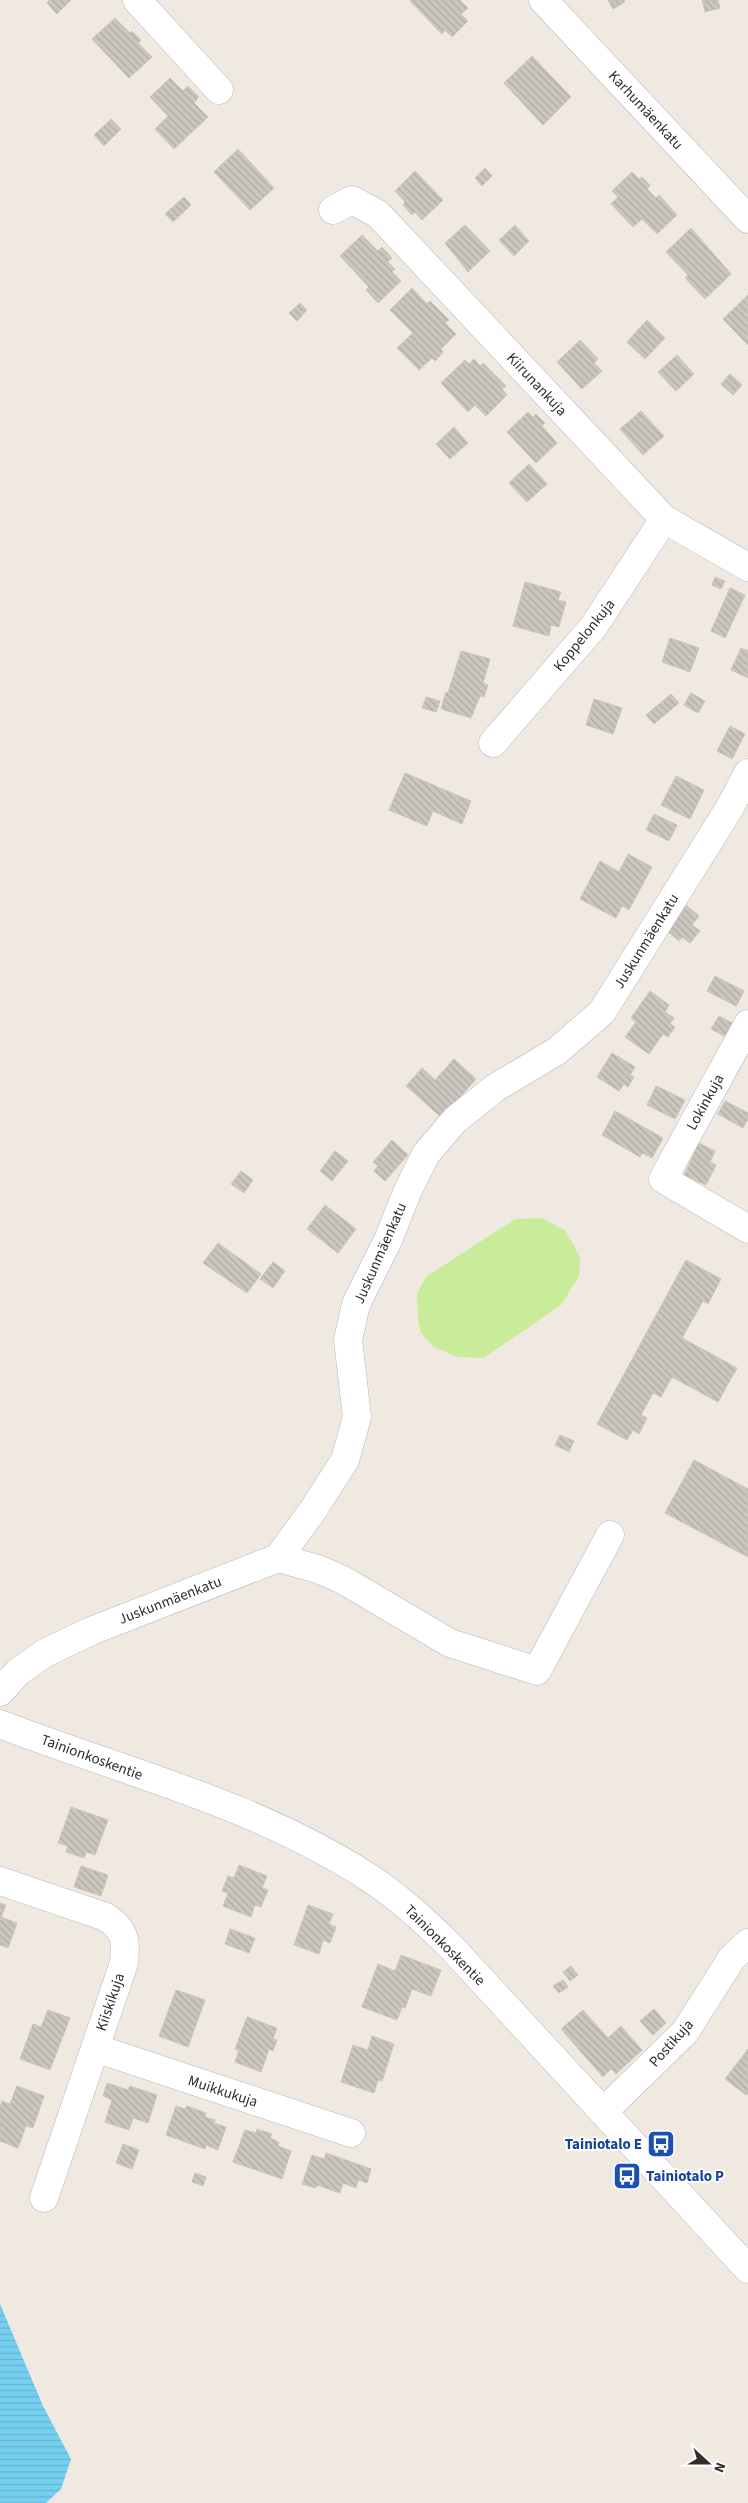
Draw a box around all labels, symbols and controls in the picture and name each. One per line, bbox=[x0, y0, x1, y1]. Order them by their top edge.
street label: Karhumäenkatu bbox=[603, 66, 688, 155]
street label: Kiirunankuja bbox=[502, 348, 572, 421]
street label: Koppelonkuja bbox=[549, 595, 620, 676]
street label: Juskunmäenkatu bbox=[609, 890, 684, 993]
street label: Lokinkuja bbox=[681, 1070, 729, 1134]
street label: Juskunmäenkatu bbox=[349, 1199, 412, 1307]
street label: Juskunmäenkatu bbox=[116, 1571, 225, 1630]
street label: Tainionkoskentie bbox=[38, 1729, 146, 1786]
street label: Tainionkoskentie bbox=[399, 1900, 490, 1991]
street label: Kiiskikuja bbox=[91, 1970, 130, 2034]
street label: Postikuja bbox=[644, 2015, 698, 2072]
street label: Muikkukuja bbox=[185, 2070, 260, 2113]
bus stop icon: Tainiotalo E bbox=[646, 2129, 676, 2159]
place label: Tainiotalo E bbox=[565, 2134, 642, 2155]
bus stop icon: Tainiotalo P bbox=[612, 2161, 642, 2191]
place label: Tainiotalo P bbox=[646, 2166, 724, 2187]
north arrow bbox=[683, 2438, 733, 2488]
text: N bbox=[708, 2459, 730, 2475]

